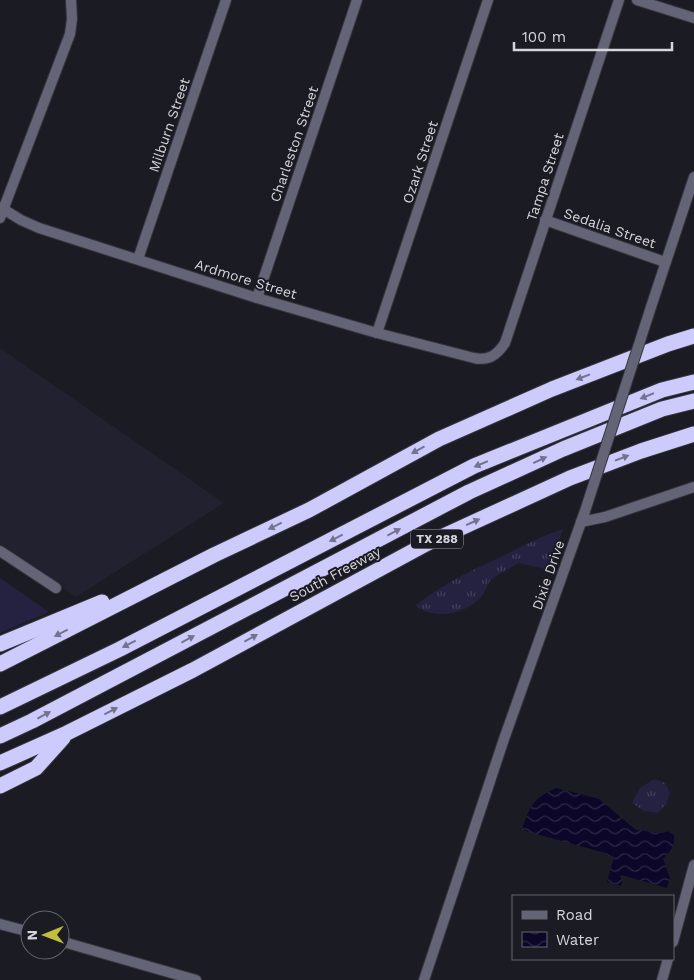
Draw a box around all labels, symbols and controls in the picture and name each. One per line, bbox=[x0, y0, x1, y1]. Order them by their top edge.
scale bar bbox=[514, 20, 672, 52]
text: 100 m bbox=[522, 28, 566, 46]
street label: Milburn Street bbox=[145, 76, 193, 174]
street label: Charleston Street bbox=[267, 84, 321, 204]
street label: Ozark Street bbox=[399, 118, 441, 205]
street label: Tampa Street bbox=[523, 131, 567, 223]
street label: Sedalia Street bbox=[562, 205, 658, 251]
street label: Ardmore Street bbox=[193, 256, 299, 302]
one-way arrow bbox=[575, 374, 590, 381]
one-way arrow bbox=[640, 393, 655, 400]
one-way arrow bbox=[411, 446, 426, 454]
one-way arrow bbox=[615, 454, 630, 462]
one-way arrow bbox=[533, 456, 547, 464]
one-way arrow bbox=[474, 460, 488, 468]
one-way arrow bbox=[466, 518, 480, 526]
one-way arrow bbox=[268, 522, 282, 530]
one-way arrow bbox=[387, 527, 401, 536]
road number: TX 288 bbox=[411, 530, 463, 548]
one-way arrow bbox=[329, 534, 343, 542]
street label: Dixie Drive bbox=[529, 538, 567, 612]
street label: South Freeway bbox=[287, 543, 384, 605]
one-way arrow bbox=[54, 629, 69, 637]
one-way arrow bbox=[244, 634, 259, 642]
one-way arrow bbox=[181, 635, 195, 643]
one-way arrow bbox=[122, 640, 136, 648]
one-way arrow bbox=[103, 707, 118, 716]
one-way arrow bbox=[37, 711, 51, 719]
legend bbox=[512, 895, 674, 960]
text: Road bbox=[556, 906, 593, 924]
north arrow bbox=[20, 910, 70, 960]
text: N bbox=[24, 930, 40, 941]
text: Water bbox=[556, 931, 599, 949]

